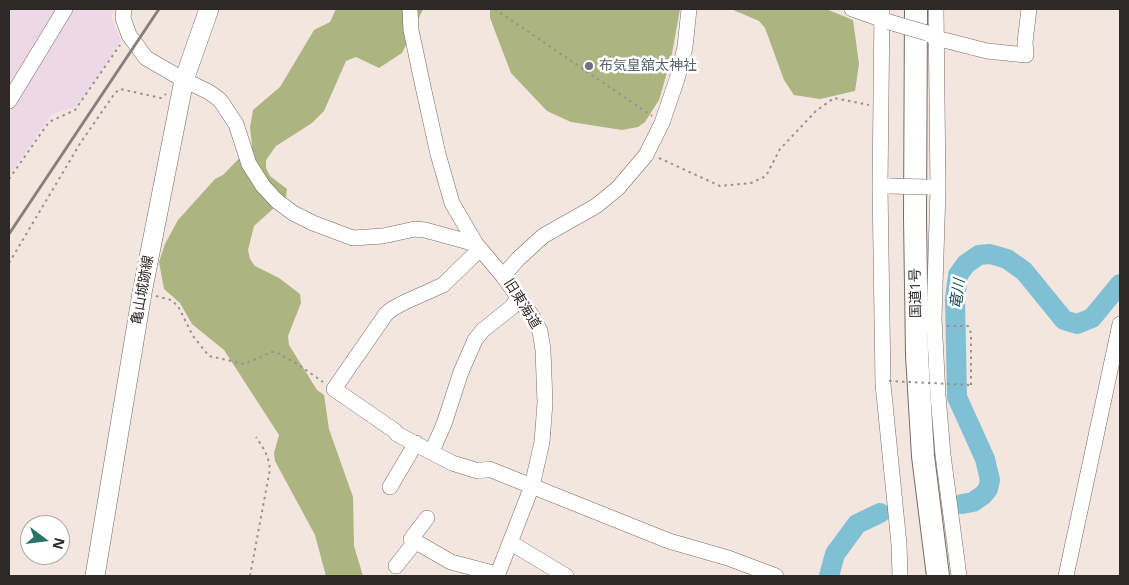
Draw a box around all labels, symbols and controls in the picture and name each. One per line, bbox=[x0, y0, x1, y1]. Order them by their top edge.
place label: 布気皇舘太神社 bbox=[599, 58, 697, 74]
marker: 布気皇舘太神社 bbox=[583, 60, 595, 72]
street label: 亀山城跡線 bbox=[129, 254, 157, 326]
street label: 国道1号 bbox=[907, 268, 925, 318]
street label: 旧東海道 bbox=[500, 276, 544, 332]
water label: 竜川 bbox=[947, 278, 969, 310]
north arrow bbox=[20, 515, 70, 565]
text: N bbox=[48, 536, 70, 552]

